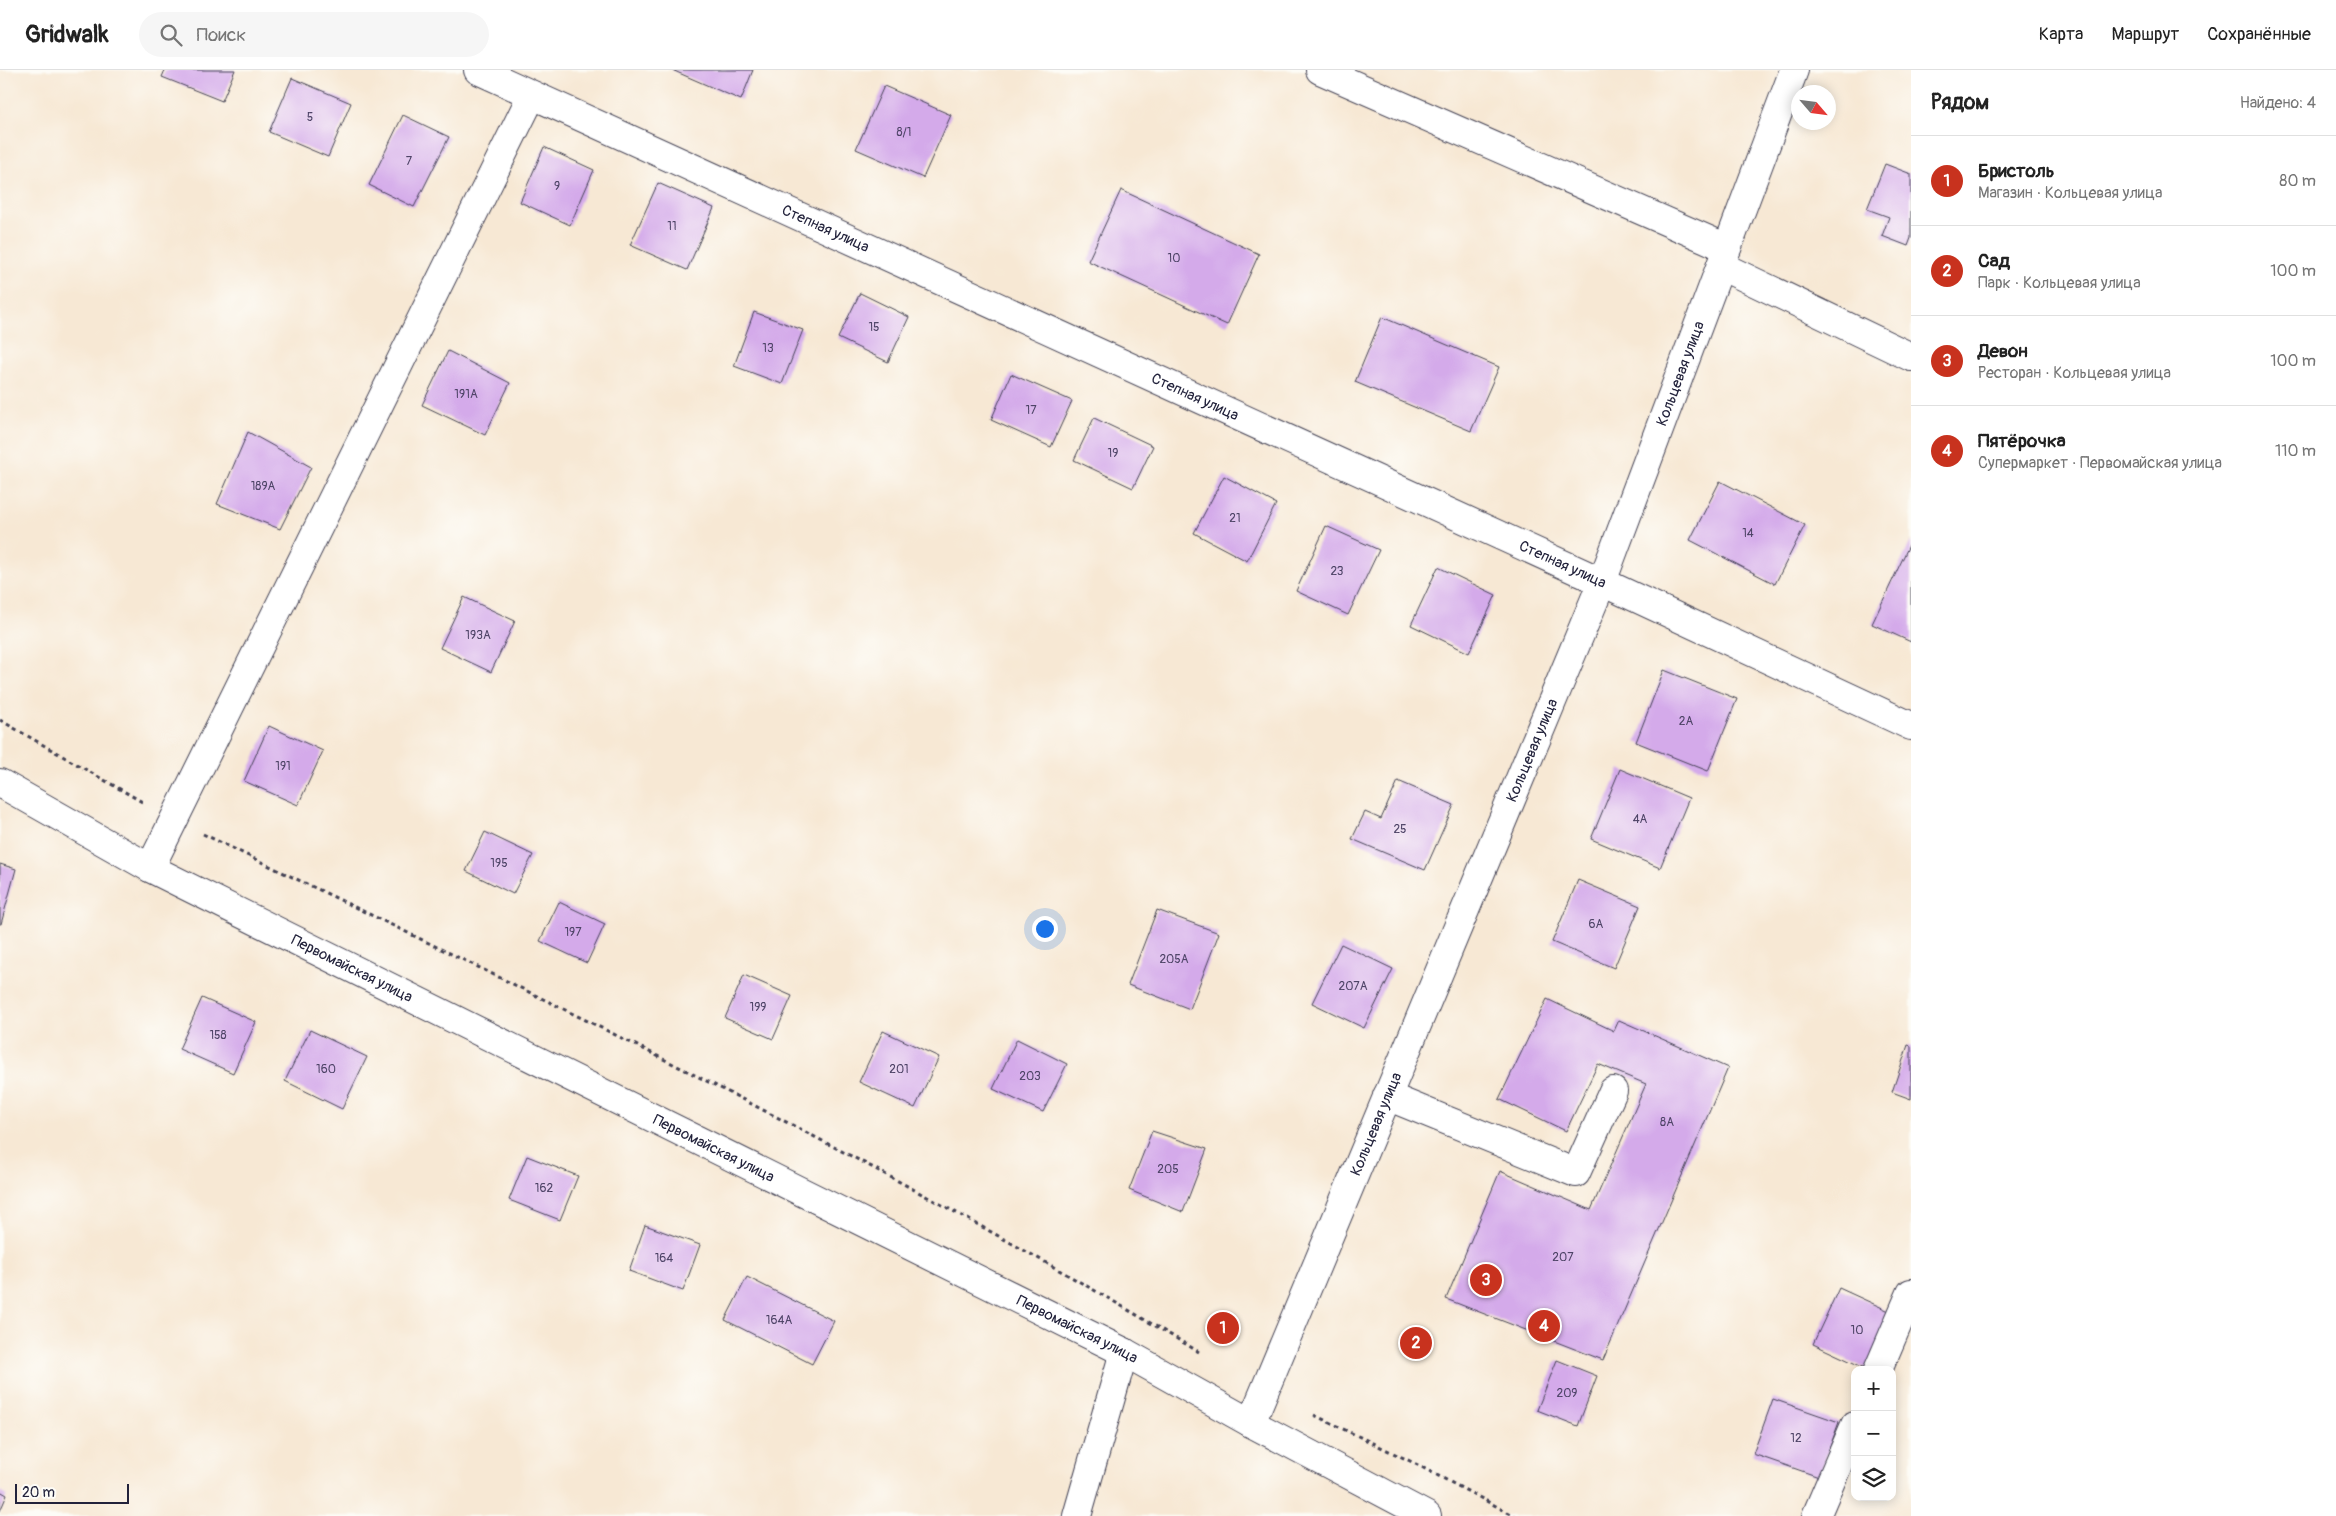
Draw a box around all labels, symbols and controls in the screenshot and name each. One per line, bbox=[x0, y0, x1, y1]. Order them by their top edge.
search box bbox=[139, 12, 489, 57]
text: Gridwalk bbox=[25, 20, 109, 49]
icon: search bbox=[157, 21, 185, 49]
text: Поиск bbox=[197, 23, 246, 47]
text: Карта bbox=[2039, 23, 2083, 46]
text: Маршрут bbox=[2111, 23, 2179, 46]
text: Сохранённые bbox=[2207, 23, 2311, 46]
north arrow bbox=[1791, 85, 1836, 130]
text: Рядом bbox=[1931, 89, 1989, 116]
text: Найдено: 4 bbox=[2240, 93, 2316, 113]
house number: 5 bbox=[307, 110, 313, 125]
house number: 8/1 bbox=[896, 125, 912, 140]
house number: 7 bbox=[406, 154, 413, 169]
text: Бристоль bbox=[1978, 159, 2055, 183]
text: 1 bbox=[1944, 171, 1950, 191]
text: 80 m bbox=[2279, 171, 2316, 191]
house number: 9 bbox=[554, 179, 560, 194]
text: Магазин · Кольцевая улица bbox=[1978, 183, 2162, 203]
street label: Степная улица bbox=[779, 200, 872, 256]
house number: 11 bbox=[667, 219, 677, 234]
text: Сад bbox=[1978, 249, 2010, 273]
house number: 10 bbox=[1168, 251, 1180, 266]
text: 2 bbox=[1943, 261, 1951, 281]
text: 100 m bbox=[2270, 261, 2316, 281]
text: Парк · Кольцевая улица bbox=[1978, 273, 2141, 293]
street label: Кольцевая улица bbox=[1652, 318, 1708, 429]
house number: 15 bbox=[868, 320, 880, 335]
text: Девон bbox=[1978, 339, 2028, 363]
house number: 13 bbox=[762, 341, 774, 356]
text: 3 bbox=[1943, 351, 1951, 371]
text: 100 m bbox=[2270, 351, 2316, 371]
text: Ресторан · Кольцевая улица bbox=[1978, 363, 2171, 383]
street label: Степная улица bbox=[1148, 369, 1242, 425]
house number: 191А bbox=[454, 387, 478, 402]
house number: 17 bbox=[1025, 403, 1037, 418]
text: Пятёрочка bbox=[1978, 429, 2066, 453]
text: 4 bbox=[1942, 441, 1952, 461]
text: 110 m bbox=[2275, 441, 2316, 461]
house number: 19 bbox=[1108, 446, 1118, 461]
text: Супермаркет · Первомайская улица bbox=[1978, 453, 2222, 473]
house number: 189А bbox=[251, 479, 276, 494]
house number: 21 bbox=[1229, 511, 1241, 526]
house number: 14 bbox=[1742, 526, 1754, 541]
street label: Степная улица bbox=[1516, 536, 1610, 592]
house number: 23 bbox=[1330, 564, 1344, 579]
house number: 193А bbox=[465, 628, 491, 643]
street label: Кольцевая улица bbox=[1502, 696, 1562, 805]
house number: 2А bbox=[1679, 714, 1693, 729]
house number: 191 bbox=[275, 759, 291, 774]
house number: 4А bbox=[1633, 812, 1648, 827]
house number: 25 bbox=[1393, 822, 1407, 837]
house number: 195 bbox=[490, 856, 508, 871]
your location bbox=[1032, 916, 1058, 942]
house number: 6А bbox=[1589, 917, 1604, 932]
house number: 197 bbox=[564, 925, 582, 940]
street label: Первомайская улица bbox=[288, 930, 416, 1007]
house number: 205А bbox=[1159, 952, 1189, 967]
house number: 207А bbox=[1338, 979, 1368, 994]
house number: 199 bbox=[749, 1000, 767, 1015]
house number: 158 bbox=[209, 1028, 227, 1043]
house number: 160 bbox=[316, 1062, 336, 1077]
house number: 201 bbox=[889, 1062, 909, 1077]
house number: 203 bbox=[1019, 1069, 1041, 1084]
street label: Кольцевая улица bbox=[1346, 1069, 1406, 1179]
street label: Первомайская улица bbox=[650, 1110, 778, 1186]
house number: 8А bbox=[1660, 1115, 1674, 1130]
house number: 205 bbox=[1157, 1162, 1179, 1177]
house number: 162 bbox=[535, 1181, 553, 1196]
house number: 207 bbox=[1552, 1250, 1574, 1265]
house number: 164 bbox=[655, 1251, 673, 1266]
pin: 3 bbox=[1470, 1261, 1502, 1299]
street label: Первомайская улица bbox=[1014, 1291, 1141, 1367]
pin: 4 bbox=[1528, 1307, 1560, 1345]
pin: 1 bbox=[1207, 1309, 1239, 1347]
house number: 164А bbox=[766, 1313, 792, 1328]
house number: 10 bbox=[1851, 1323, 1863, 1338]
pin: 2 bbox=[1400, 1324, 1432, 1362]
map controls bbox=[1851, 1366, 1896, 1501]
button: + bbox=[1851, 1366, 1896, 1411]
house number: 209 bbox=[1556, 1386, 1578, 1401]
button: − bbox=[1851, 1411, 1896, 1456]
house number: 12 bbox=[1790, 1431, 1802, 1446]
button: layers bbox=[1851, 1456, 1896, 1501]
scale bar bbox=[15, 1481, 129, 1504]
text: 20 m bbox=[22, 1484, 55, 1501]

